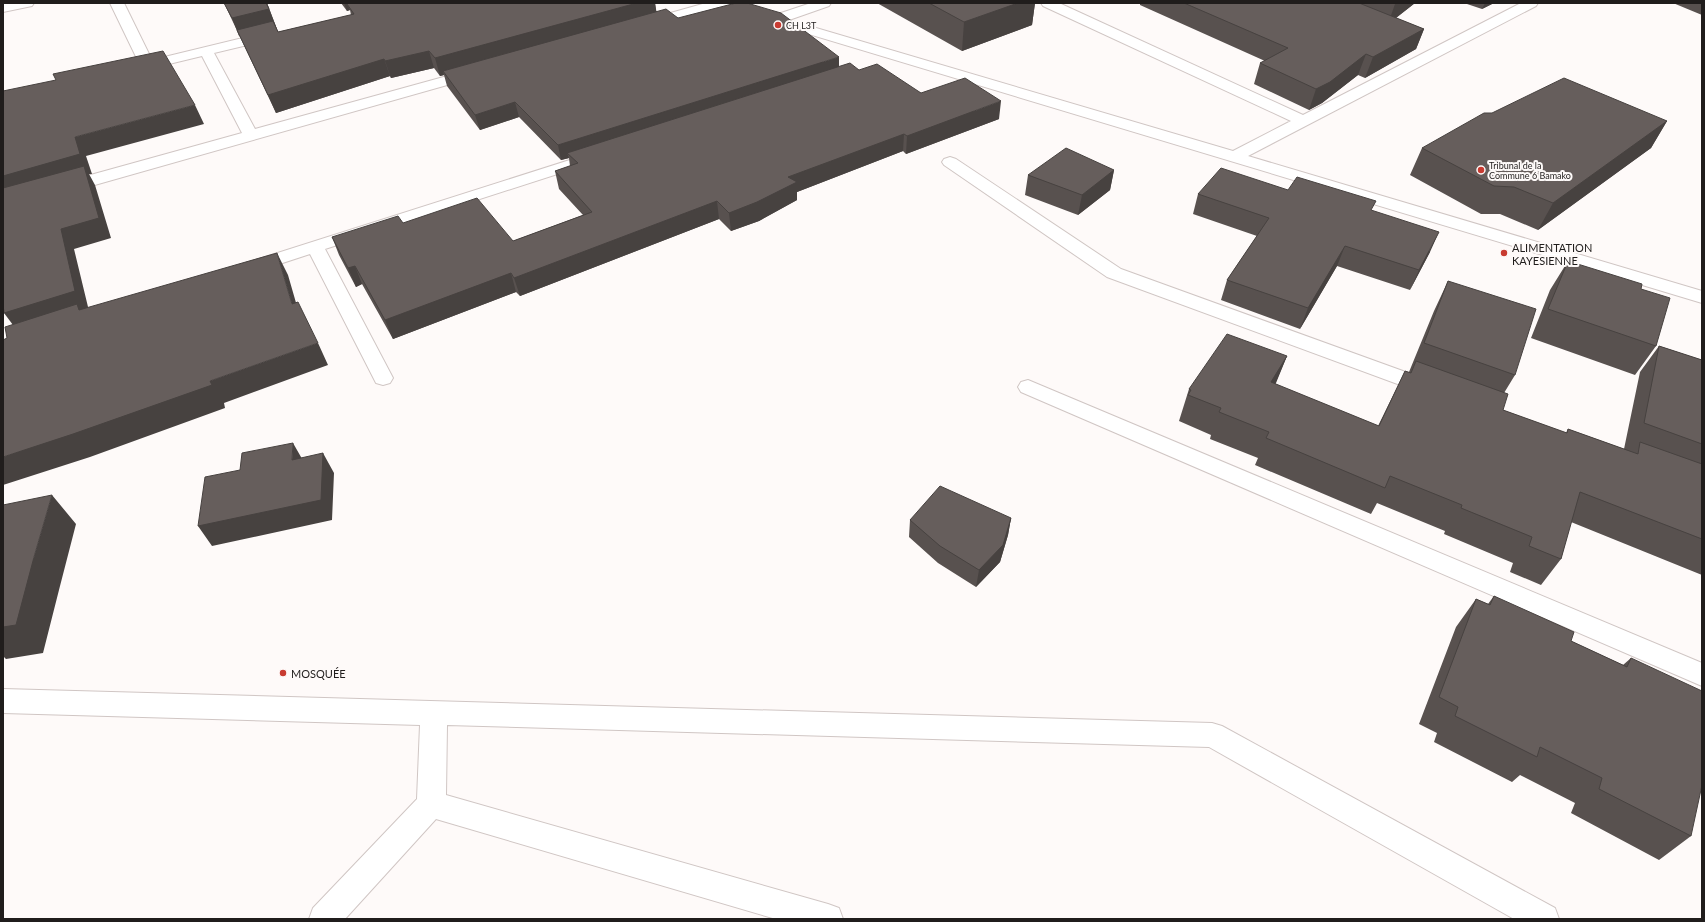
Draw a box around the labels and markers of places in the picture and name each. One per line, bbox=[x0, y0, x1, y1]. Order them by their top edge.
marker: CH L3T bbox=[773, 20, 783, 30]
place label: CH L3T bbox=[786, 20, 817, 31]
place label: Tribunal de la Commune 6 Bamako bbox=[1489, 160, 1571, 181]
marker: Tribunal de la Commune 6 Bamako bbox=[1476, 165, 1486, 175]
place label: ALIMENTATION KAYESIENNE bbox=[1512, 241, 1592, 267]
marker: ALIMENTATION KAYESIENNE bbox=[1499, 248, 1509, 258]
place label: MOSQUÉE bbox=[291, 667, 346, 680]
marker: MOSQUÉE bbox=[278, 668, 288, 678]

